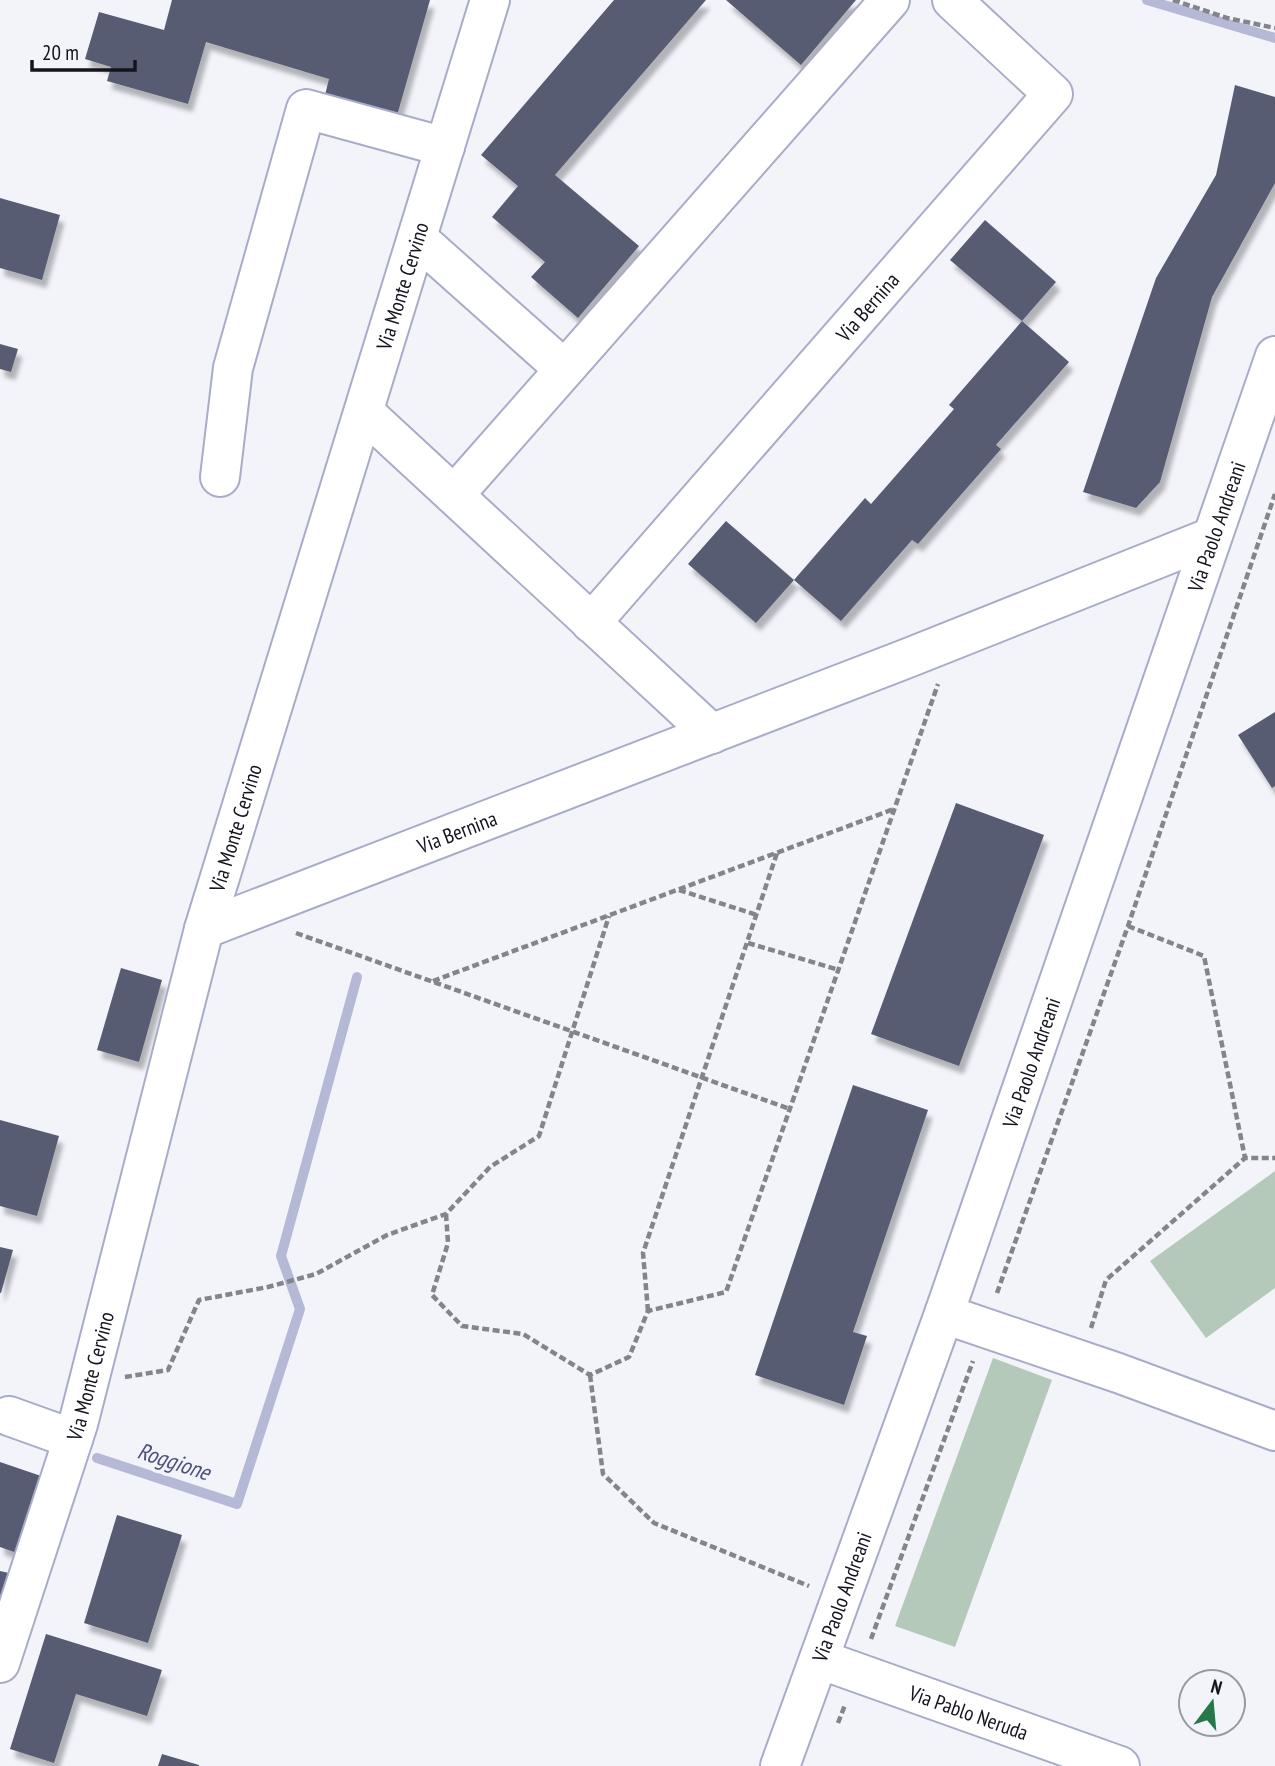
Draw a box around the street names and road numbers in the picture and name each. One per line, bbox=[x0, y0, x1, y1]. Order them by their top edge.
street label: Via Monte Cervino bbox=[369, 219, 434, 354]
street label: Via Bernina bbox=[829, 267, 905, 348]
street label: Via Paolo Andreani bbox=[1181, 458, 1251, 596]
street label: Via Monte Cervino bbox=[202, 761, 267, 896]
street label: Via Bernina bbox=[412, 804, 500, 860]
street label: Via Paolo Andreani bbox=[996, 994, 1066, 1132]
street label: Via Monte Cervino bbox=[60, 1309, 120, 1445]
street label: Via Paolo Andreani bbox=[805, 1528, 877, 1666]
street label: Via Pablo Neruda bbox=[905, 1678, 1032, 1746]

